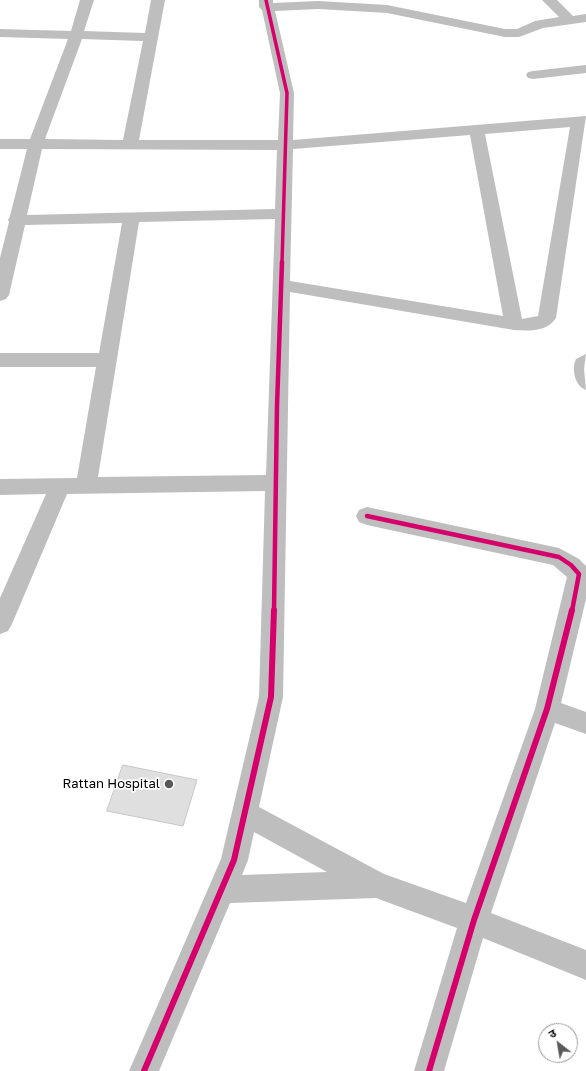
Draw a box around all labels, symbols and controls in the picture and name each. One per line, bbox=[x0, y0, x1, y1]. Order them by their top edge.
place label: Rattan Hospital bbox=[62, 776, 160, 792]
marker: Rattan Hospital bbox=[163, 778, 175, 790]
north arrow bbox=[538, 1023, 578, 1063]
text: उ bbox=[546, 1026, 558, 1040]

